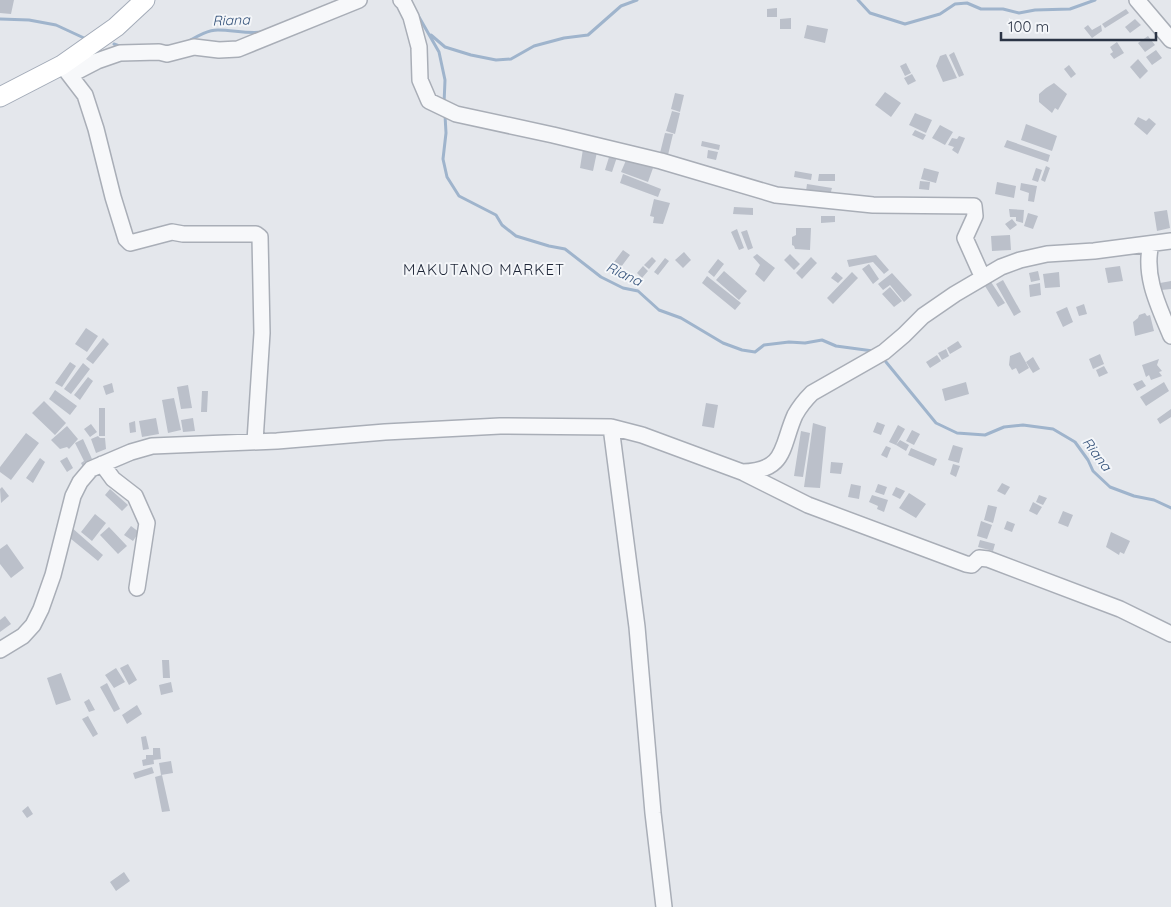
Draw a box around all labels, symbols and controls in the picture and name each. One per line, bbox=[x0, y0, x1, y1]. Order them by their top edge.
water label: Riana bbox=[212, 10, 252, 30]
scale bar bbox=[1001, 10, 1156, 42]
text: 100 m bbox=[1008, 17, 1049, 36]
water label: Riana bbox=[603, 258, 646, 291]
district label: MAKUTANO MARKET bbox=[403, 260, 565, 279]
water label: Riana bbox=[1079, 434, 1116, 476]

